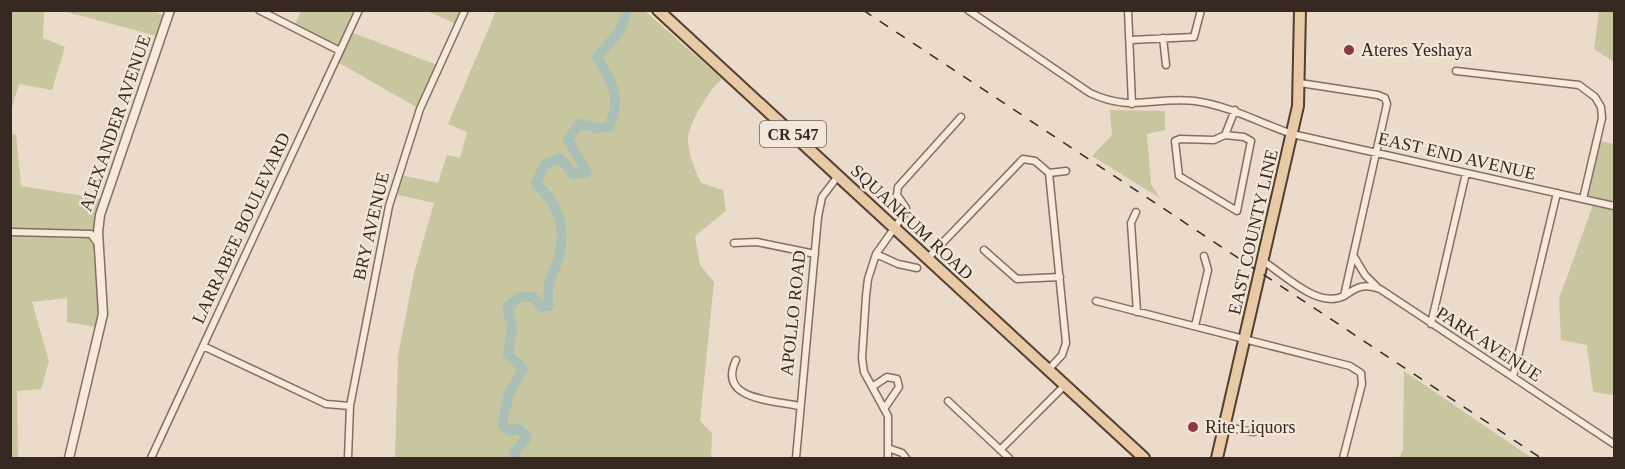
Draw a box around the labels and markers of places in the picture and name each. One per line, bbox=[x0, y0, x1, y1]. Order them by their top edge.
place label: Ateres Yeshaya bbox=[1361, 40, 1472, 60]
marker: Ateres Yeshaya bbox=[1342, 43, 1356, 57]
place label: Rite Liquors bbox=[1205, 417, 1296, 437]
marker: Rite Liquors bbox=[1186, 420, 1200, 434]

